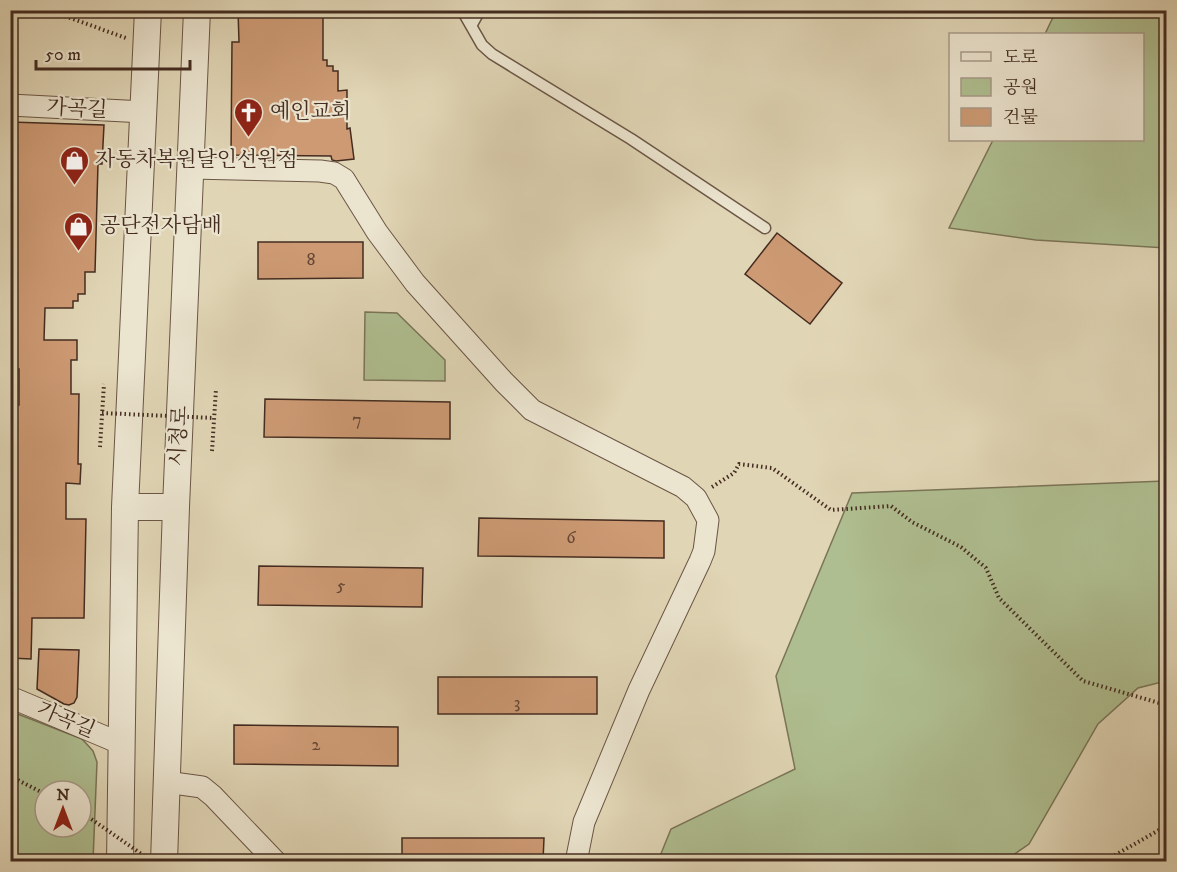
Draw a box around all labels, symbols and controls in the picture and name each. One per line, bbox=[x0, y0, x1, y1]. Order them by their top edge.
scale bar bbox=[36, 33, 190, 71]
legend bbox=[949, 33, 1144, 141]
text: 50 m bbox=[45, 44, 81, 66]
text: 도로 bbox=[1003, 47, 1038, 69]
text: 공원 bbox=[1003, 77, 1038, 99]
street label: 가곡길 bbox=[46, 94, 108, 124]
church icon: 예인교회 bbox=[233, 96, 265, 138]
place label: 예인교회 bbox=[270, 99, 351, 125]
text: 건물 bbox=[1003, 107, 1038, 129]
shop icon: 자동차복원달인선원점 bbox=[58, 144, 90, 186]
place label: 자동차복원달인선원점 bbox=[95, 147, 298, 173]
shop icon: 공단전자담배 bbox=[63, 210, 95, 252]
place label: 공단전자담배 bbox=[100, 213, 222, 239]
house number: 8 bbox=[306, 249, 316, 271]
street label: 시청로 bbox=[164, 405, 194, 467]
house number: 7 bbox=[352, 409, 362, 431]
house number: 6 bbox=[566, 527, 576, 549]
house number: 5 bbox=[337, 575, 346, 597]
house number: 3 bbox=[514, 692, 520, 714]
street label: 가곡길 bbox=[33, 696, 99, 744]
house number: 2 bbox=[312, 734, 321, 756]
north arrow bbox=[33, 779, 93, 839]
text: N bbox=[56, 785, 70, 805]

